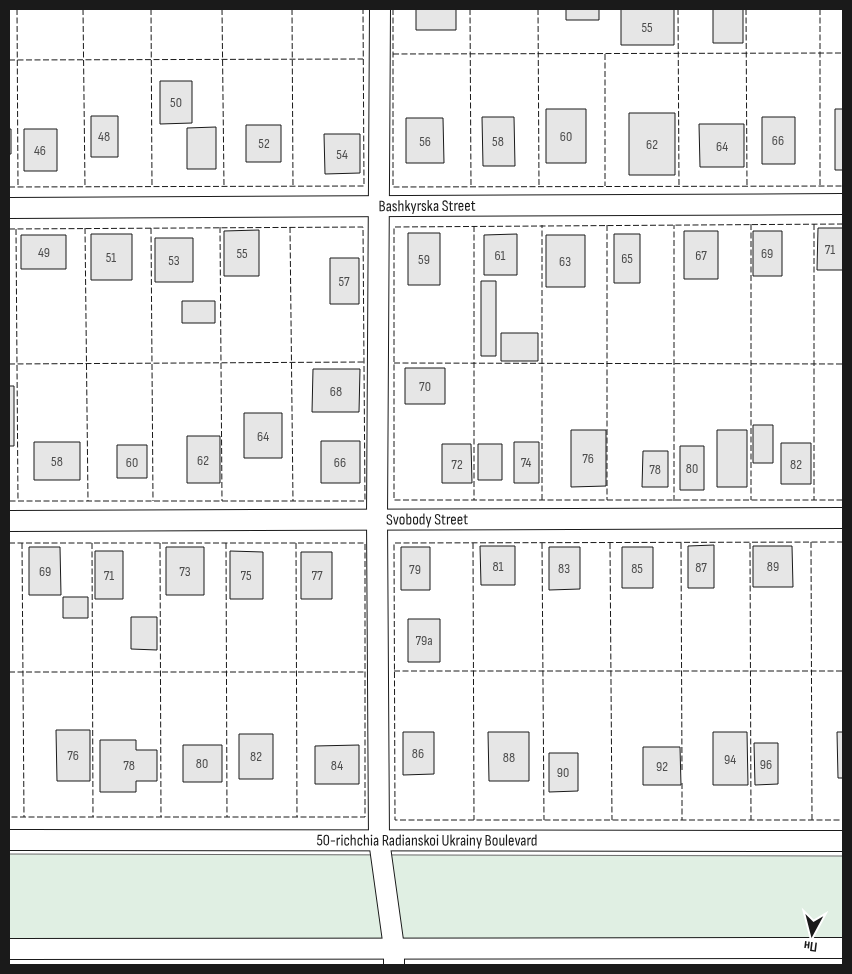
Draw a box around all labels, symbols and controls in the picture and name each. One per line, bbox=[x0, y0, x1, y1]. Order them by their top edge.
house number: 55 bbox=[641, 19, 653, 36]
house number: 50 bbox=[170, 94, 182, 111]
house number: 48 bbox=[98, 128, 110, 145]
house number: 60 bbox=[560, 128, 572, 145]
house number: 66 bbox=[772, 132, 784, 149]
house number: 56 bbox=[419, 133, 431, 150]
house number: 58 bbox=[492, 133, 504, 150]
house number: 52 bbox=[258, 135, 270, 152]
house number: 62 bbox=[646, 136, 658, 153]
house number: 64 bbox=[716, 138, 728, 155]
house number: 46 bbox=[34, 142, 46, 159]
house number: 54 bbox=[336, 146, 348, 163]
street label: Bashkyrska Street bbox=[378, 196, 476, 216]
house number: 71 bbox=[825, 241, 835, 258]
house number: 49 bbox=[38, 244, 50, 261]
house number: 55 bbox=[236, 245, 248, 262]
house number: 69 bbox=[761, 245, 773, 262]
house number: 61 bbox=[494, 247, 506, 264]
house number: 67 bbox=[695, 247, 707, 264]
house number: 51 bbox=[106, 249, 116, 266]
house number: 65 bbox=[621, 250, 633, 267]
house number: 59 bbox=[418, 251, 430, 268]
house number: 53 bbox=[168, 252, 180, 269]
house number: 63 bbox=[559, 253, 571, 270]
house number: 57 bbox=[338, 273, 350, 290]
house number: 70 bbox=[419, 378, 431, 395]
house number: 68 bbox=[330, 383, 342, 400]
house number: 64 bbox=[257, 428, 269, 445]
house number: 76 bbox=[582, 450, 594, 467]
house number: 62 bbox=[197, 452, 209, 469]
house number: 58 bbox=[51, 453, 63, 470]
house number: 60 bbox=[126, 454, 138, 471]
house number: 66 bbox=[334, 454, 346, 471]
house number: 74 bbox=[521, 454, 532, 471]
house number: 72 bbox=[451, 456, 463, 473]
house number: 82 bbox=[790, 456, 802, 473]
house number: 80 bbox=[686, 460, 698, 477]
house number: 78 bbox=[649, 461, 661, 478]
street label: Svobody Street bbox=[386, 510, 468, 529]
house number: 81 bbox=[492, 558, 504, 575]
house number: 89 bbox=[767, 558, 779, 575]
house number: 87 bbox=[695, 559, 707, 576]
house number: 83 bbox=[558, 560, 570, 577]
house number: 85 bbox=[631, 560, 643, 577]
house number: 79 bbox=[409, 561, 421, 578]
house number: 69 bbox=[39, 563, 51, 580]
house number: 73 bbox=[179, 563, 191, 580]
house number: 71 bbox=[104, 567, 114, 584]
house number: 75 bbox=[240, 567, 252, 584]
house number: 77 bbox=[311, 567, 323, 584]
house number: 79а bbox=[415, 632, 433, 649]
house number: 86 bbox=[412, 745, 424, 762]
house number: 76 bbox=[67, 747, 79, 764]
house number: 82 bbox=[250, 748, 262, 765]
house number: 88 bbox=[503, 749, 515, 766]
house number: 94 bbox=[724, 751, 736, 768]
house number: 80 bbox=[196, 755, 208, 772]
house number: 96 bbox=[760, 756, 772, 773]
house number: 78 bbox=[123, 757, 135, 774]
house number: 84 bbox=[331, 757, 343, 774]
house number: 92 bbox=[656, 758, 668, 775]
house number: 90 bbox=[557, 764, 569, 781]
street label: 50-richchia Radianskoi Ukrainy Boulevard bbox=[316, 831, 538, 850]
north arrow bbox=[787, 909, 837, 959]
text: Пн bbox=[803, 937, 818, 956]

